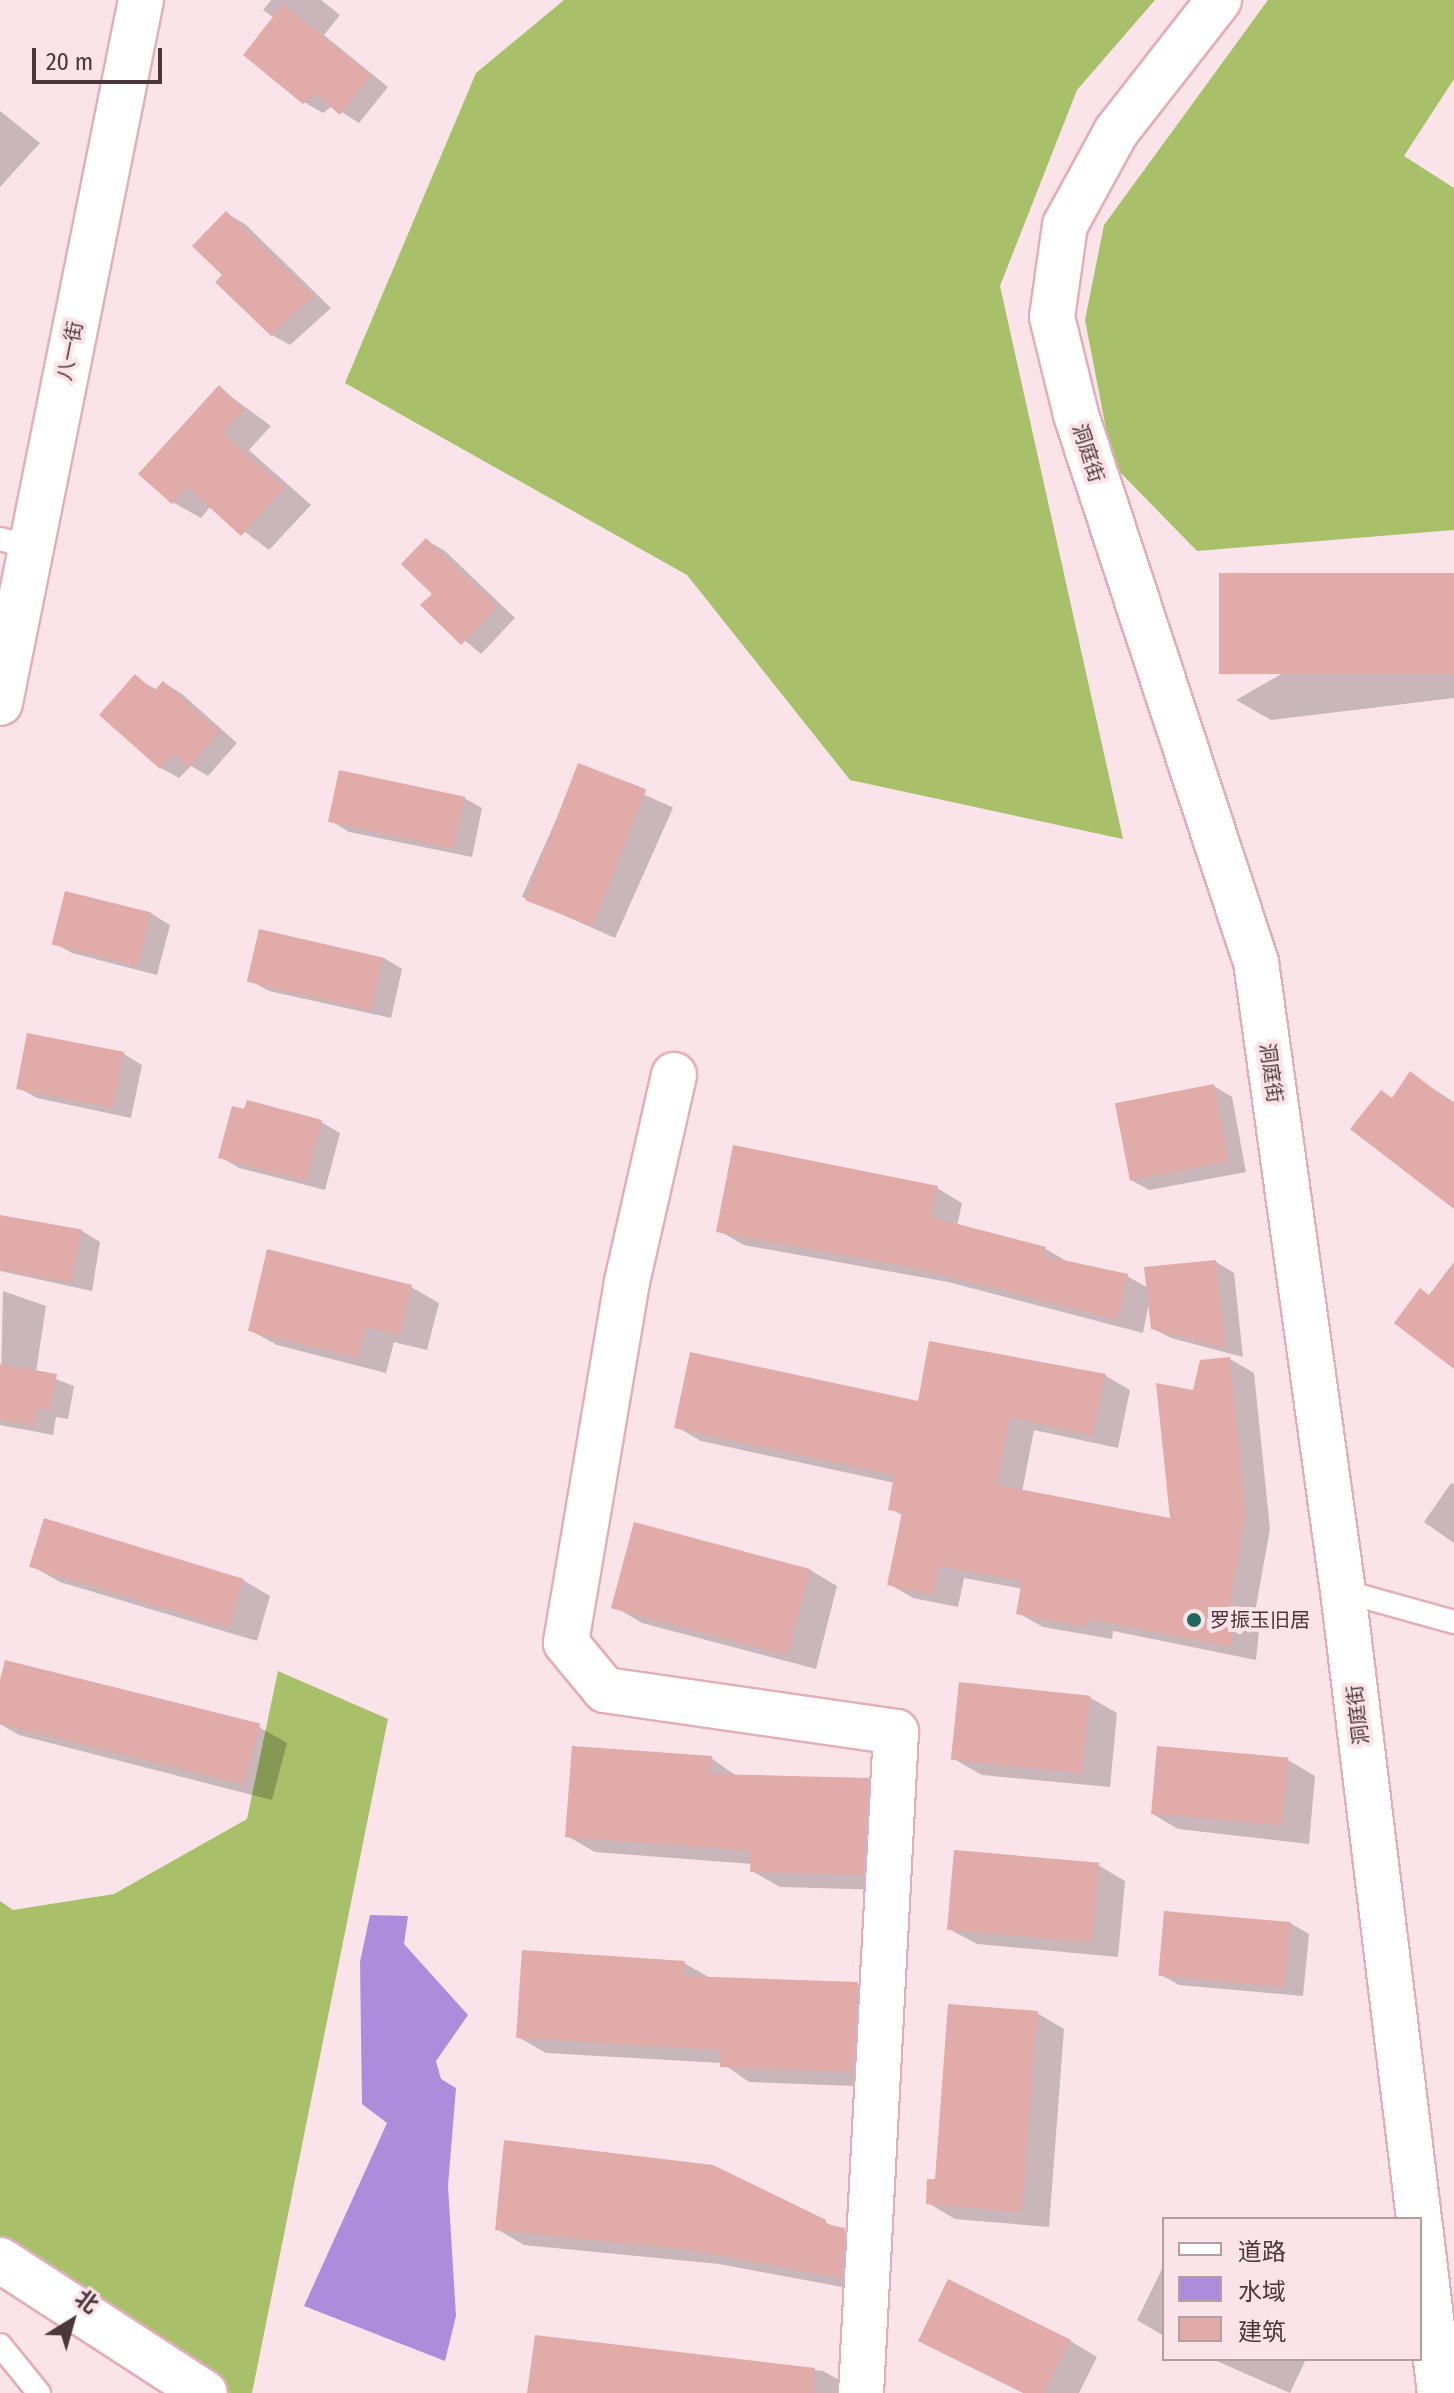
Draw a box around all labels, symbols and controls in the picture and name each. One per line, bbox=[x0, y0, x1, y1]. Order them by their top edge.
scale bar bbox=[36, 32, 166, 82]
text: 20 m bbox=[46, 48, 93, 76]
street label: 八一街 bbox=[52, 319, 88, 383]
street label: 洞庭街 bbox=[1067, 421, 1109, 485]
street label: 洞庭街 bbox=[1255, 1042, 1287, 1104]
place label: 罗振玉旧居 bbox=[1210, 1608, 1310, 1632]
marker: 罗振玉旧居 bbox=[1185, 1611, 1203, 1629]
street label: 洞庭街 bbox=[1342, 1684, 1374, 1746]
legend bbox=[1162, 2217, 1422, 2361]
text: 道路 bbox=[1238, 2238, 1286, 2266]
text: 水域 bbox=[1238, 2278, 1286, 2306]
north arrow bbox=[32, 2281, 112, 2361]
text: 北 bbox=[70, 2284, 104, 2319]
text: 建筑 bbox=[1238, 2318, 1286, 2346]

